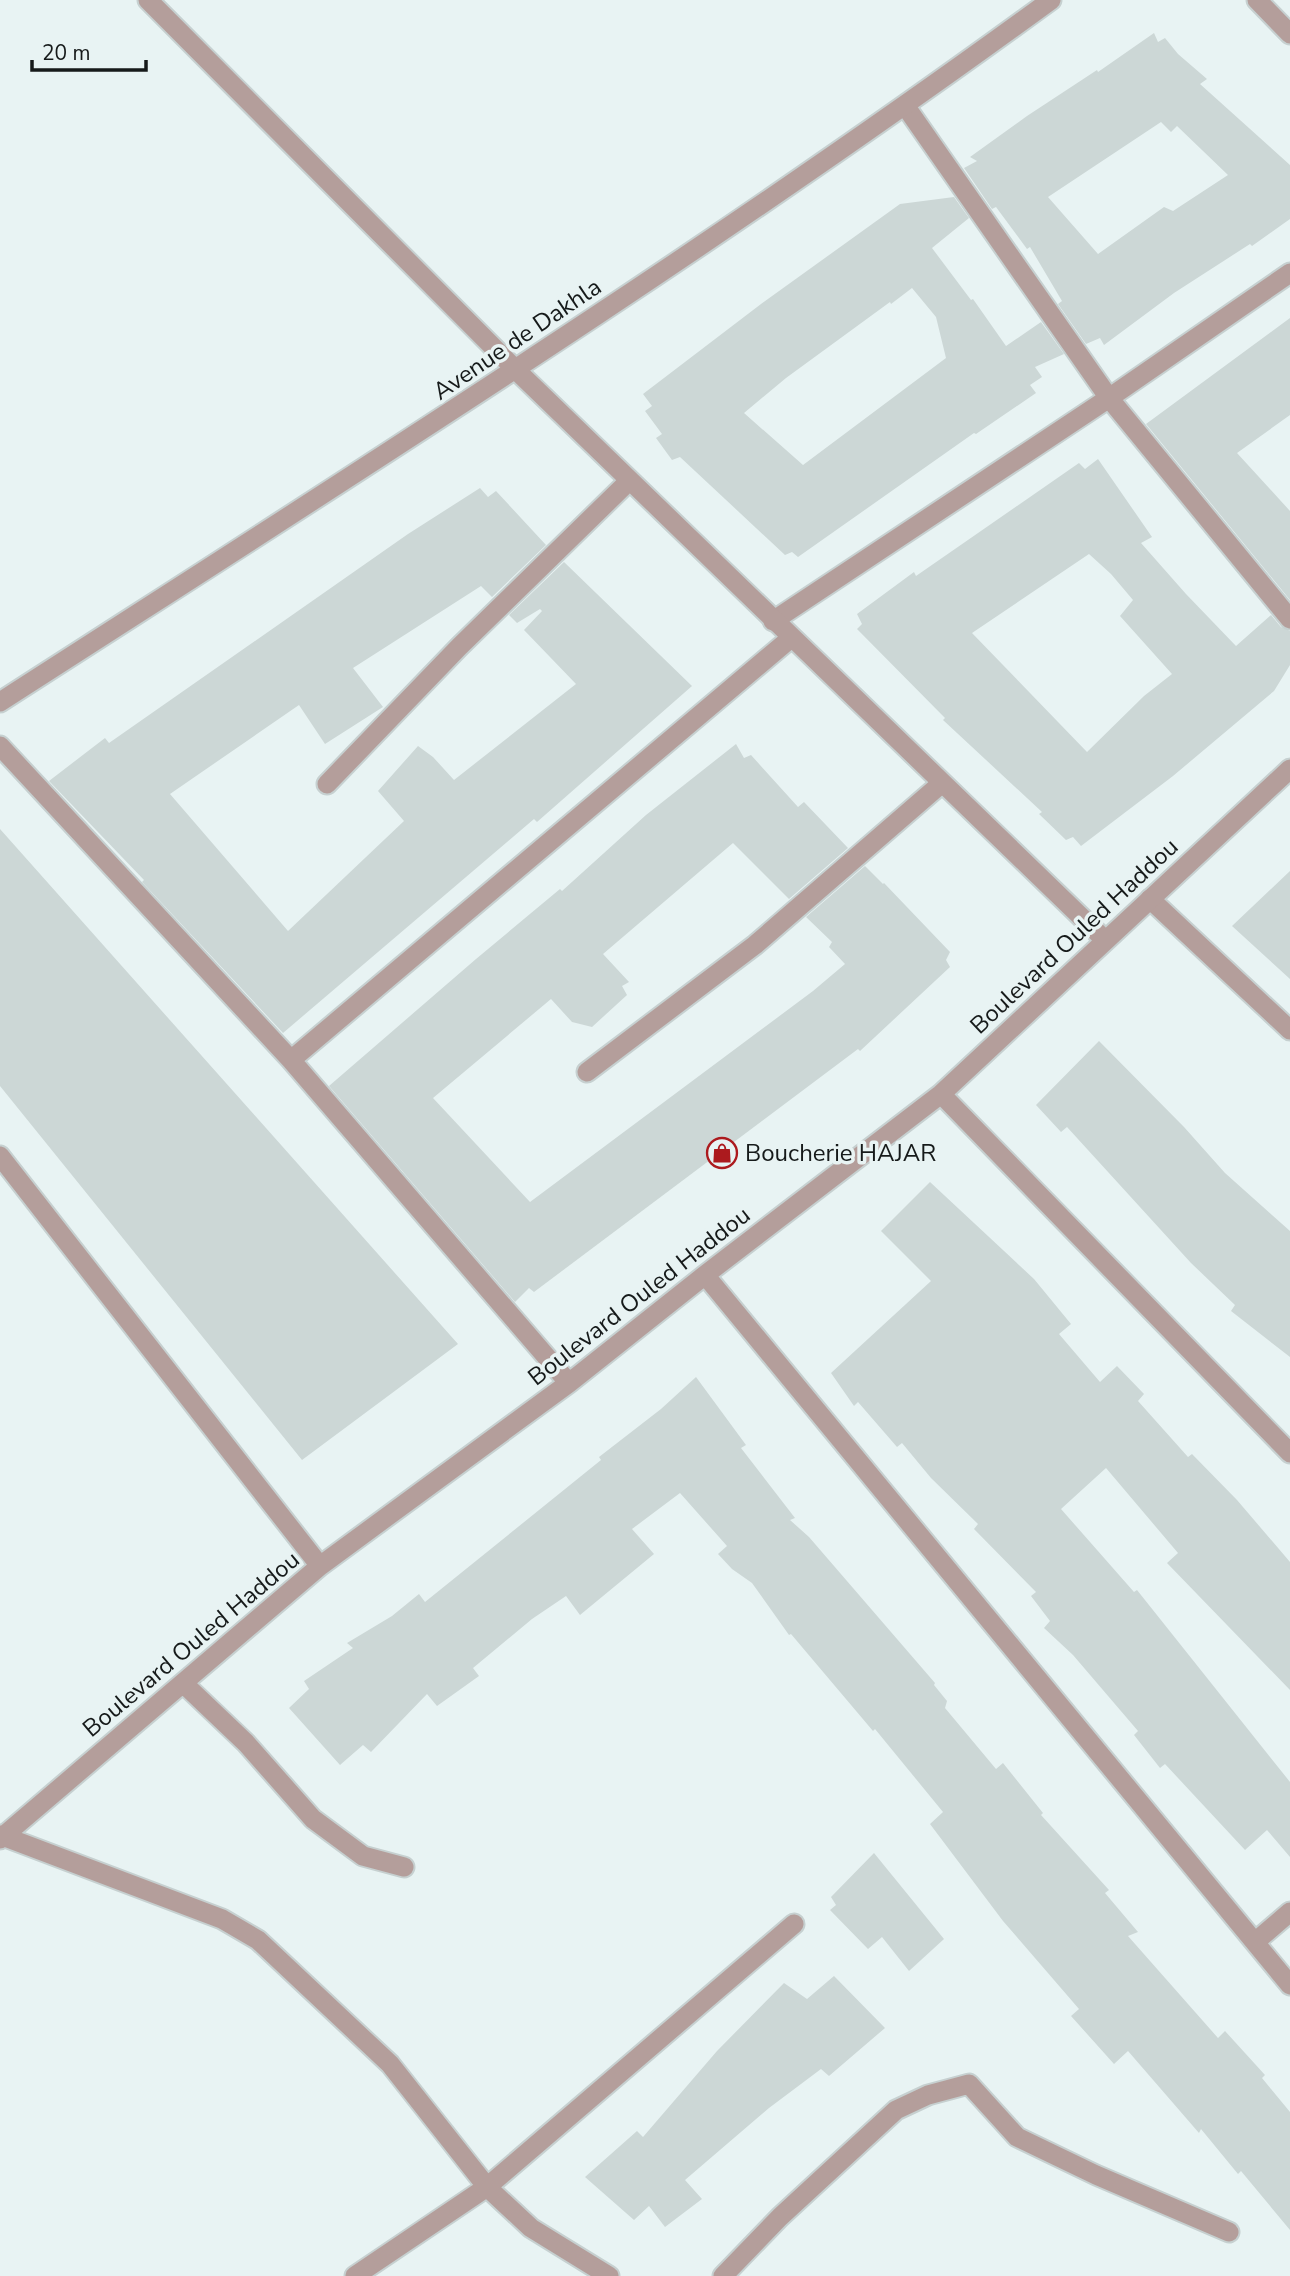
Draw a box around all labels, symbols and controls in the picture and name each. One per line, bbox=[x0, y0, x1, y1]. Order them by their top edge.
scale bar bbox=[32, 28, 145, 72]
text: 20 m bbox=[42, 39, 91, 67]
street label: Avenue de Dakhla bbox=[426, 271, 608, 407]
street label: Boulevard Ouled Haddou bbox=[963, 831, 1185, 1041]
shop icon: Boucherie HAJAR bbox=[705, 1136, 739, 1170]
place label: Boucherie HAJAR bbox=[745, 1137, 936, 1169]
street label: Boulevard Ouled Haddou bbox=[521, 1199, 757, 1393]
street label: Boulevard Ouled Haddou bbox=[76, 1544, 306, 1744]

